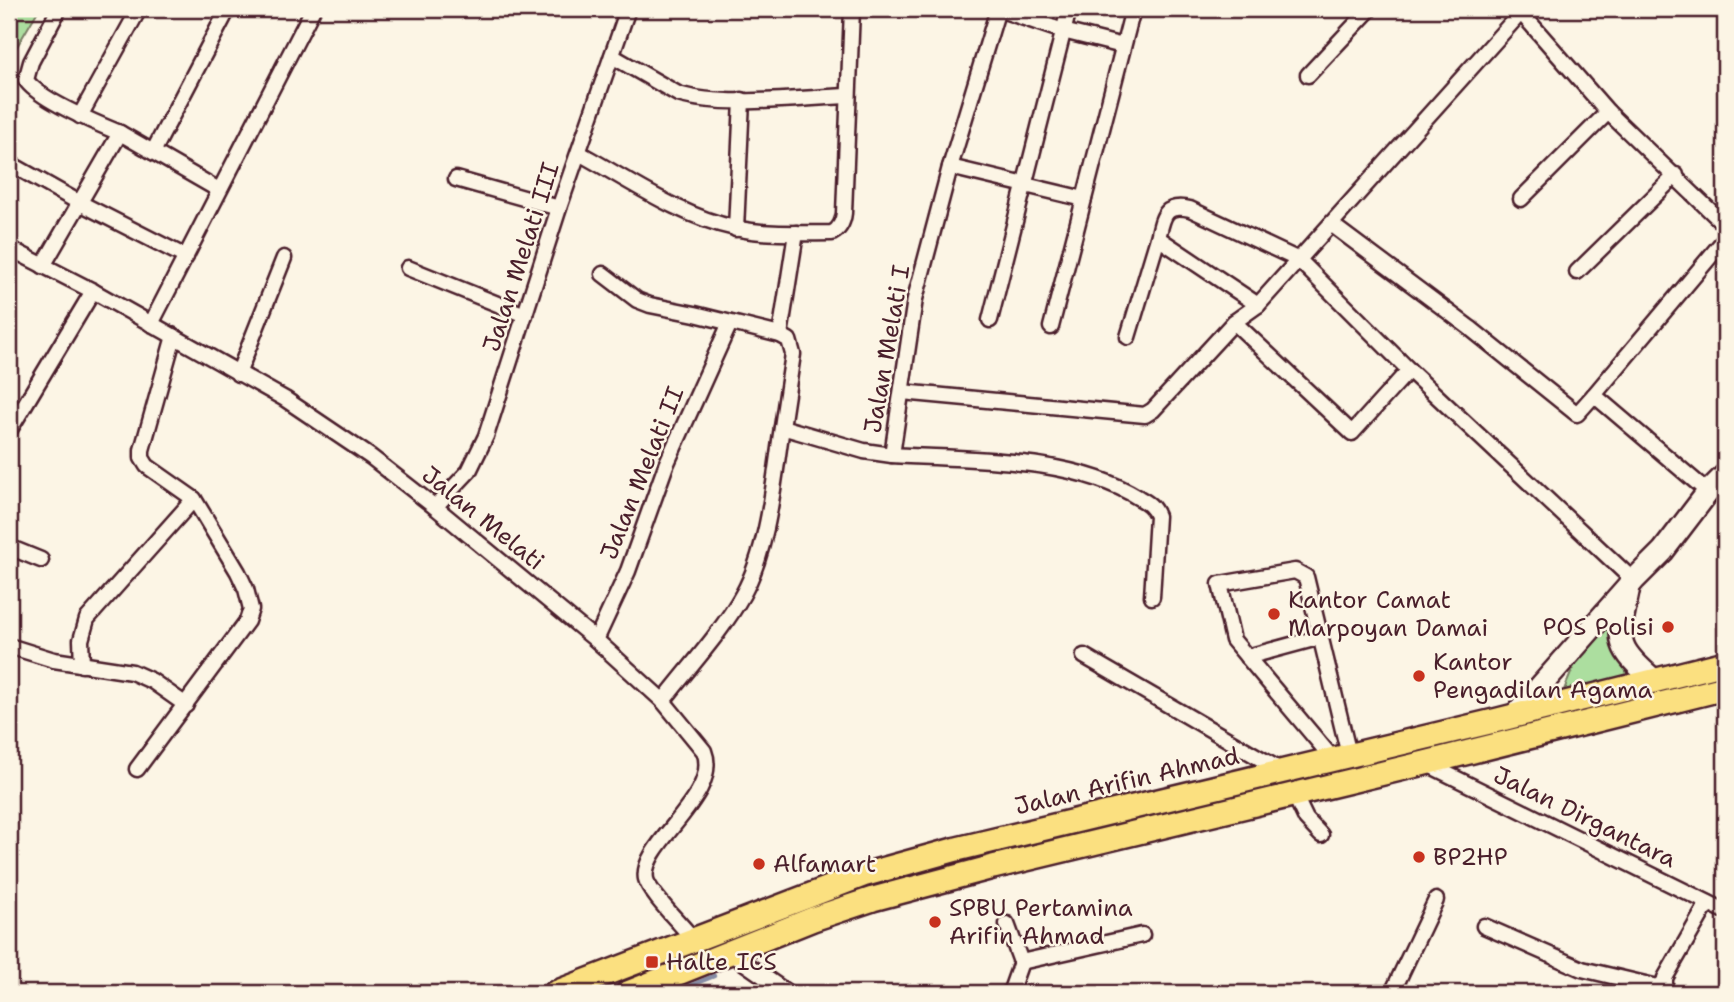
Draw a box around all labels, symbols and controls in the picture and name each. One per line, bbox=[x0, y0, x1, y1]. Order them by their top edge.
street label: Jalan Melati III bbox=[475, 158, 567, 356]
street label: Jalan Melati I bbox=[856, 262, 918, 436]
street label: Jalan Melati II bbox=[593, 382, 691, 564]
street label: Jalan Melati bbox=[415, 459, 551, 577]
place label: Kantor Camat Marpoyan Damai bbox=[1288, 584, 1488, 644]
marker: Kantor Camat Marpoyan Damai bbox=[1266, 606, 1282, 622]
place label: POS Polisi bbox=[1542, 611, 1654, 643]
marker: POS Polisi bbox=[1660, 619, 1676, 635]
place label: Kantor Pengadilan Agama bbox=[1433, 646, 1653, 706]
marker: Kantor Pengadilan Agama bbox=[1411, 668, 1427, 684]
street label: Jalan Arifin Ahmad bbox=[1012, 740, 1242, 822]
street label: Jalan Dirgantara bbox=[1488, 759, 1682, 875]
place label: BP2HP bbox=[1433, 841, 1508, 873]
place label: Alfamart bbox=[773, 848, 876, 880]
marker: BP2HP bbox=[1411, 849, 1427, 865]
marker: Alfamart bbox=[751, 856, 767, 872]
place label: SPBU Pertamina Arifin Ahmad bbox=[949, 892, 1133, 952]
marker: SPBU Pertamina Arifin Ahmad bbox=[927, 914, 943, 930]
place label: Halte ICS bbox=[666, 946, 777, 978]
marker: Halte ICS bbox=[644, 954, 660, 970]

